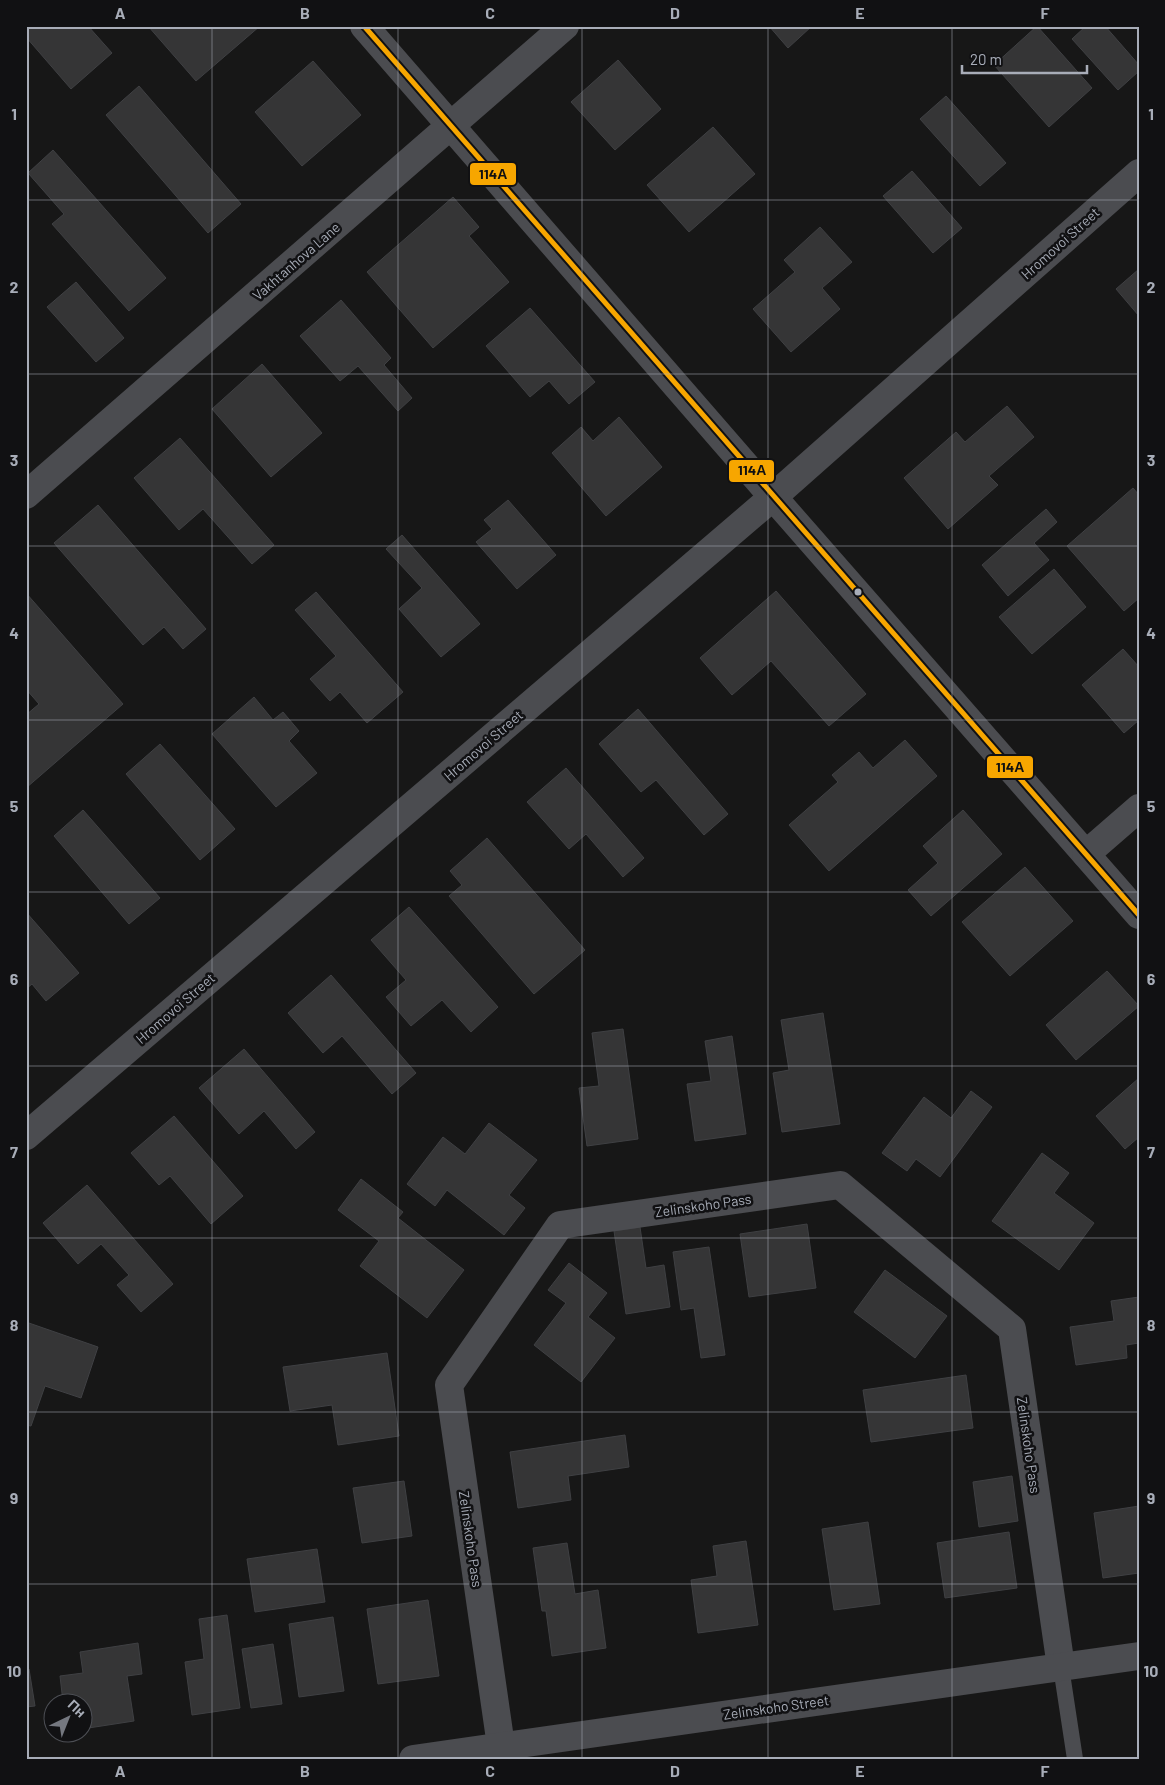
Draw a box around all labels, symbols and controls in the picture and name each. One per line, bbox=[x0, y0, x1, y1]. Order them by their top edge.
text: A bbox=[115, 3, 126, 22]
text: B bbox=[300, 3, 310, 22]
text: C bbox=[485, 3, 495, 22]
text: D bbox=[670, 3, 680, 22]
text: E bbox=[855, 3, 865, 22]
text: F bbox=[1041, 3, 1050, 22]
scale bar bbox=[962, 42, 1088, 74]
text: 20 m bbox=[970, 50, 1002, 68]
text: 1 bbox=[11, 104, 17, 123]
text: 1 bbox=[1148, 104, 1154, 123]
line badge: 114А bbox=[469, 162, 517, 186]
text: 114А bbox=[479, 165, 507, 182]
street label: Hromovoi Street bbox=[1017, 203, 1103, 283]
street label: Vakhtanhova Lane bbox=[249, 218, 343, 304]
text: 2 bbox=[10, 277, 19, 296]
text: 2 bbox=[1147, 277, 1156, 296]
text: 3 bbox=[10, 450, 18, 469]
text: 3 bbox=[1147, 450, 1155, 469]
line badge: 114А bbox=[728, 459, 775, 483]
text: 114А bbox=[738, 461, 766, 478]
unlabelled marker bbox=[853, 587, 863, 597]
text: 4 bbox=[9, 623, 19, 642]
text: 4 bbox=[1146, 623, 1156, 642]
street label: Hromovoi Street bbox=[440, 706, 526, 784]
line badge: 114А bbox=[986, 755, 1034, 779]
text: 114А bbox=[996, 758, 1024, 775]
text: 5 bbox=[10, 796, 19, 815]
text: 5 bbox=[1147, 796, 1156, 815]
text: 6 bbox=[10, 969, 19, 988]
street label: Hromovoi Street bbox=[132, 969, 218, 1047]
text: 6 bbox=[1147, 969, 1156, 988]
text: 7 bbox=[10, 1142, 18, 1161]
text: 7 bbox=[1147, 1142, 1155, 1161]
street label: Zelinskoho Pass bbox=[654, 1190, 753, 1220]
text: 8 bbox=[10, 1315, 19, 1334]
text: 8 bbox=[1147, 1315, 1156, 1334]
street label: Zelinskoho Pass bbox=[1014, 1396, 1044, 1495]
text: 9 bbox=[10, 1488, 18, 1507]
text: 9 bbox=[1147, 1488, 1155, 1507]
street label: Zelinskoho Pass bbox=[456, 1490, 486, 1589]
text: 10 bbox=[7, 1661, 21, 1680]
text: 10 bbox=[1144, 1661, 1158, 1680]
street label: Zelinskoho Street bbox=[722, 1691, 830, 1723]
north arrow bbox=[42, 1692, 92, 1742]
text: Пн bbox=[65, 1696, 90, 1721]
text: A bbox=[115, 1761, 126, 1780]
text: B bbox=[300, 1761, 310, 1780]
text: C bbox=[485, 1761, 495, 1780]
text: D bbox=[670, 1761, 680, 1780]
text: E bbox=[855, 1761, 865, 1780]
text: F bbox=[1041, 1761, 1050, 1780]

